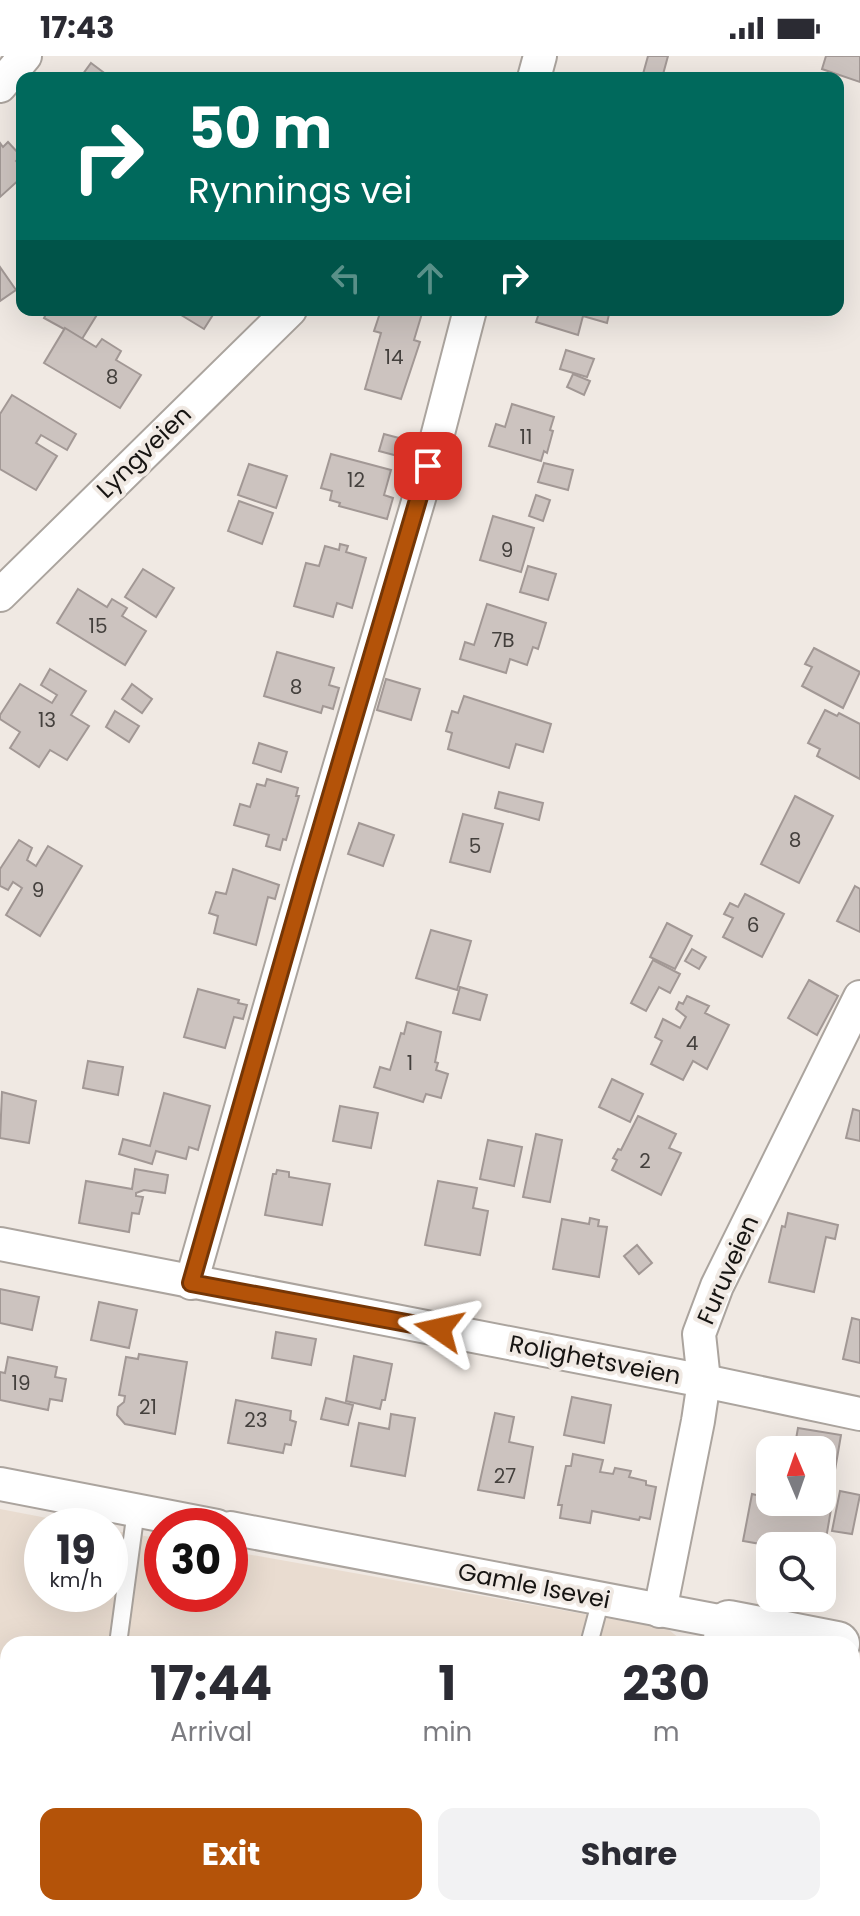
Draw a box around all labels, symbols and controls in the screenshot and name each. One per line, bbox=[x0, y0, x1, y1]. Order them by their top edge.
text: 17:43 bbox=[40, 6, 114, 49]
text: 50 m bbox=[188, 89, 332, 168]
icon: right bbox=[56, 104, 160, 208]
text: Rynnings vei bbox=[188, 165, 412, 216]
icon: left bbox=[324, 256, 368, 300]
icon: ahead bbox=[408, 256, 452, 300]
icon: right bbox=[492, 256, 536, 300]
house number: 14 bbox=[385, 343, 403, 371]
house number: 8 bbox=[106, 363, 118, 391]
street label: Lyngveien bbox=[89, 398, 198, 505]
house number: 11 bbox=[520, 423, 532, 451]
pin bbox=[394, 432, 462, 500]
icon: arrive bbox=[406, 444, 450, 488]
house number: 12 bbox=[347, 466, 365, 494]
house number: 9 bbox=[501, 536, 513, 564]
house number: 15 bbox=[89, 612, 107, 640]
house number: 7B bbox=[491, 626, 515, 654]
house number: 8 bbox=[290, 673, 302, 701]
house number: 13 bbox=[38, 706, 56, 734]
house number: 8 bbox=[789, 826, 801, 854]
house number: 5 bbox=[469, 832, 481, 860]
house number: 9 bbox=[32, 876, 44, 904]
house number: 6 bbox=[747, 911, 759, 939]
house number: 4 bbox=[686, 1029, 698, 1057]
house number: 1 bbox=[407, 1049, 413, 1077]
house number: 2 bbox=[639, 1147, 651, 1175]
street label: Furuveien bbox=[689, 1210, 766, 1330]
position arrow bbox=[397, 1287, 481, 1371]
street label: Rolighetsveien bbox=[507, 1327, 684, 1392]
house number: 19 bbox=[12, 1369, 31, 1397]
house number: 21 bbox=[139, 1393, 157, 1421]
house number: 23 bbox=[244, 1406, 268, 1434]
north arrow bbox=[756, 1436, 836, 1516]
map controls bbox=[756, 1436, 836, 1612]
house number: 27 bbox=[494, 1462, 516, 1490]
speed limit sign: 30 bbox=[144, 1508, 248, 1612]
text: 19 bbox=[56, 1522, 96, 1578]
button: search bbox=[756, 1532, 836, 1612]
street label: Gamle Isevei bbox=[455, 1555, 613, 1616]
text: km/h bbox=[49, 1566, 103, 1594]
text: 17:44 bbox=[150, 1650, 272, 1717]
text: 1 bbox=[438, 1650, 456, 1717]
text: 230 bbox=[622, 1650, 710, 1717]
text: Arrival bbox=[170, 1714, 252, 1750]
text: min bbox=[422, 1714, 472, 1750]
text: m bbox=[653, 1714, 680, 1750]
button: Exit bbox=[40, 1808, 422, 1900]
button: Share bbox=[438, 1808, 820, 1900]

